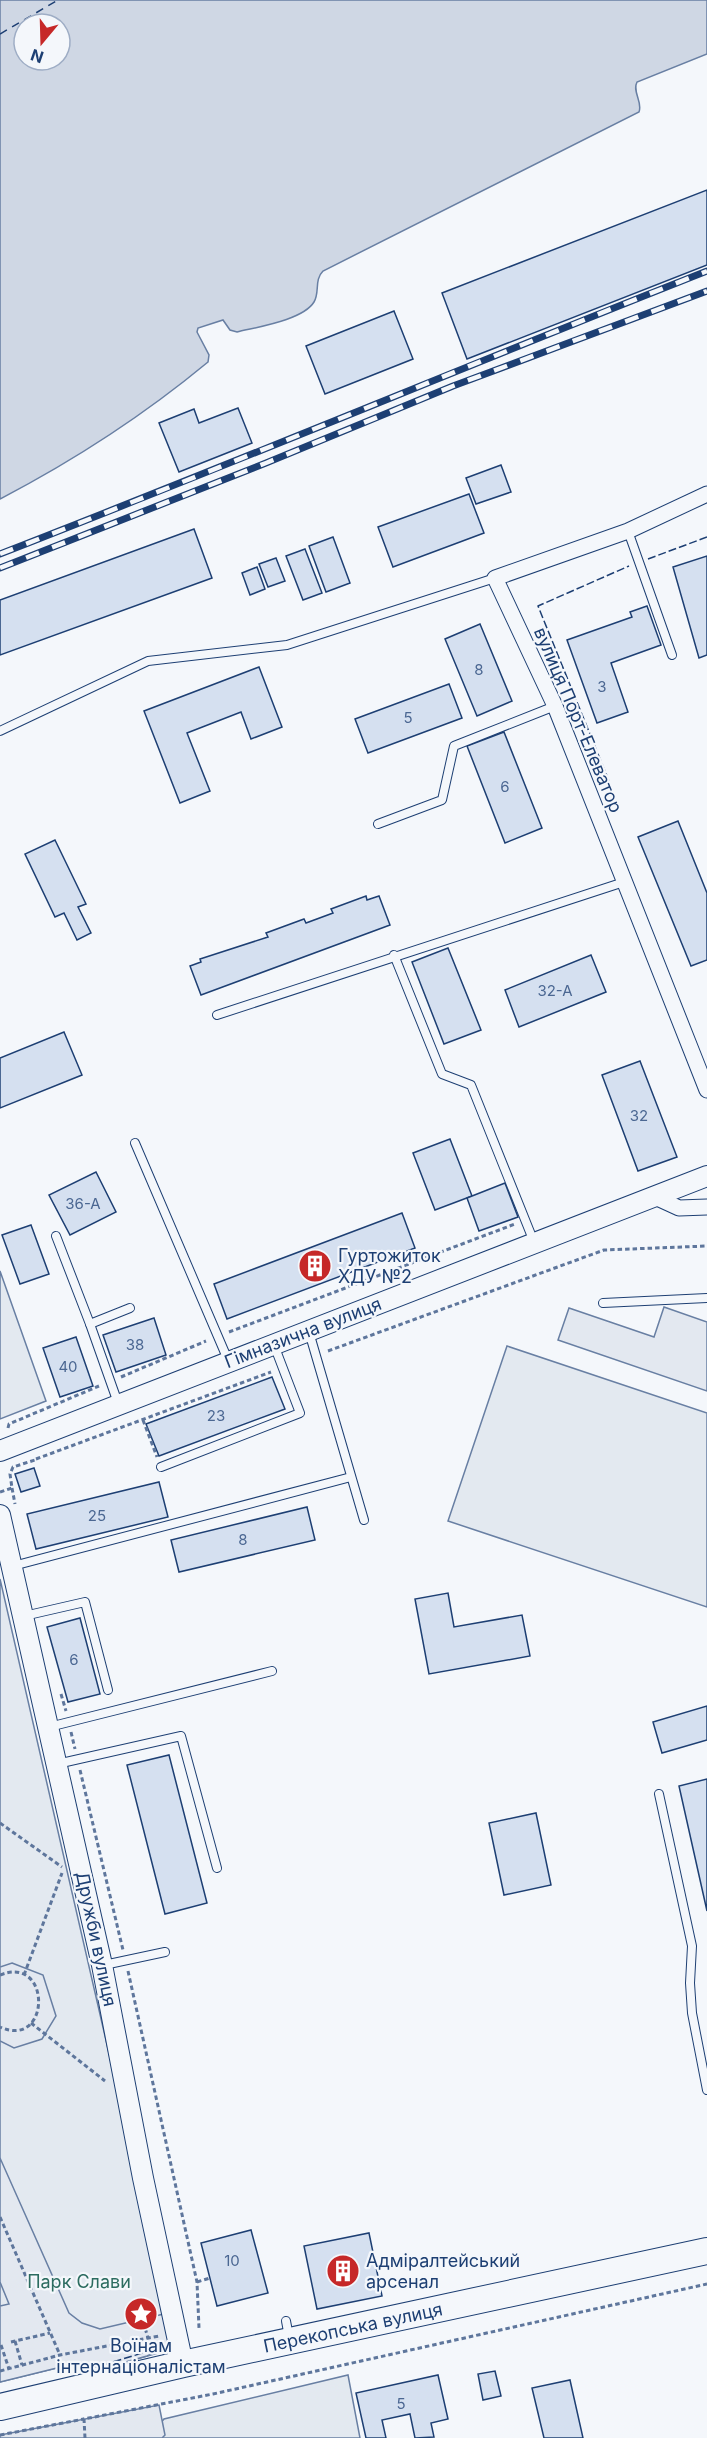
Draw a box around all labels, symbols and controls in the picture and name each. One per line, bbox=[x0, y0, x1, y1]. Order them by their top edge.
north arrow bbox=[12, 12, 72, 72]
text: N bbox=[28, 45, 46, 68]
street label: вулиця Порт-Елеватор bbox=[530, 624, 627, 816]
house number: 8 bbox=[474, 660, 484, 679]
house number: 3 bbox=[597, 677, 607, 696]
house number: 5 bbox=[403, 708, 413, 727]
house number: 6 bbox=[500, 777, 510, 796]
house number: 32-А bbox=[537, 981, 573, 1000]
house number: 32 bbox=[630, 1106, 648, 1125]
house number: 36-А bbox=[65, 1194, 101, 1213]
place label: Гуртожиток ХДУ №2 bbox=[338, 1245, 441, 1287]
building icon: Гуртожиток ХДУ №2 bbox=[297, 1248, 333, 1284]
street label: Гімназична вулиця bbox=[221, 1293, 384, 1372]
house number: 38 bbox=[126, 1335, 144, 1354]
house number: 40 bbox=[58, 1357, 78, 1376]
house number: 23 bbox=[207, 1406, 225, 1425]
house number: 25 bbox=[88, 1506, 106, 1525]
house number: 8 bbox=[238, 1530, 248, 1549]
house number: 6 bbox=[69, 1650, 79, 1669]
street label: Дружби вулиця bbox=[72, 1869, 121, 2008]
place label: Адміралтейський арсенал bbox=[366, 2250, 520, 2292]
house number: 10 bbox=[224, 2251, 240, 2270]
building icon: Адміралтейський арсенал bbox=[325, 2253, 361, 2289]
park label: Парк Слави bbox=[27, 2271, 131, 2292]
place icon: Воїнам інтернаціоналістам bbox=[123, 2296, 159, 2332]
street label: Перекопська вулиця bbox=[261, 2298, 444, 2357]
place label: Воїнам інтернаціоналістам bbox=[56, 2335, 226, 2377]
house number: 5 bbox=[396, 2394, 406, 2413]

